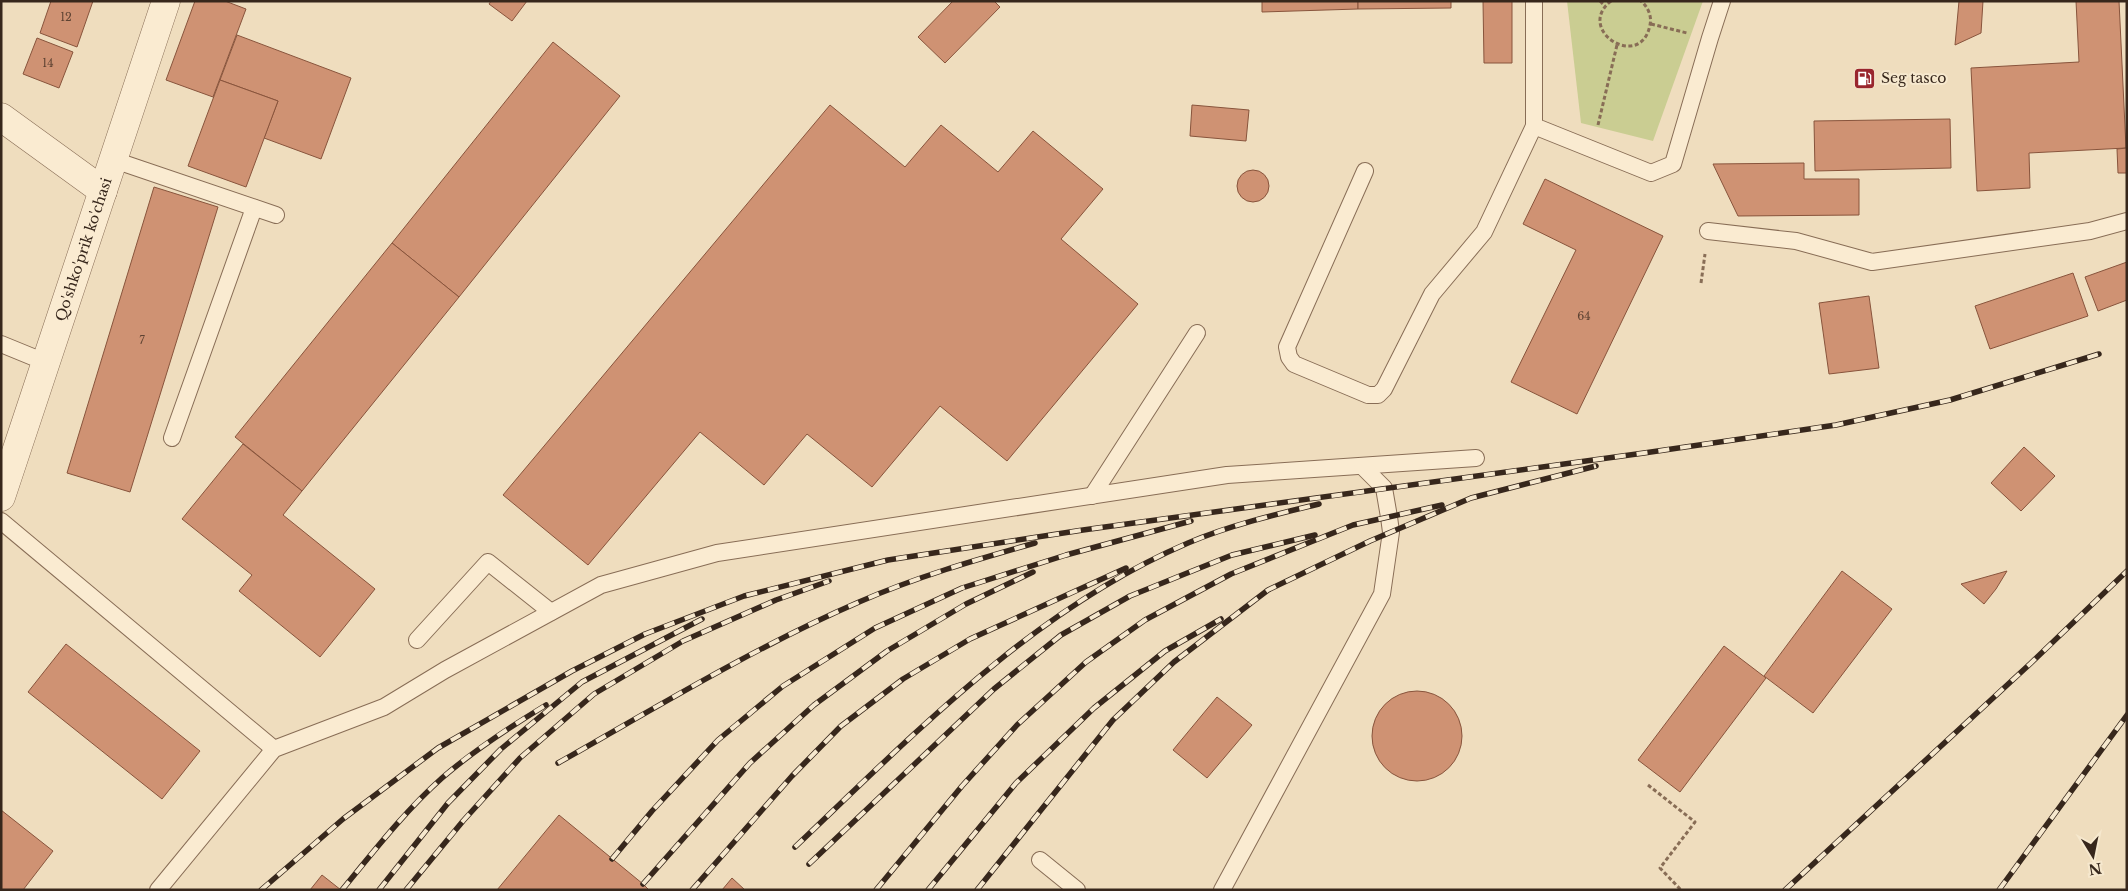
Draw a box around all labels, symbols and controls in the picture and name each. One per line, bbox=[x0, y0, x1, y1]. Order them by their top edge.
house number: 12 bbox=[60, 10, 72, 24]
house number: 14 bbox=[42, 56, 54, 70]
fuel station icon: Seg tasco bbox=[1853, 66, 1877, 90]
place label: Seg tasco bbox=[1881, 69, 1946, 87]
street label: Qo'shko'prik ko'chasi bbox=[51, 175, 116, 323]
house number: 64 bbox=[1577, 309, 1591, 323]
house number: 7 bbox=[139, 333, 145, 347]
north arrow bbox=[2068, 831, 2118, 881]
text: N bbox=[2087, 859, 2103, 879]

